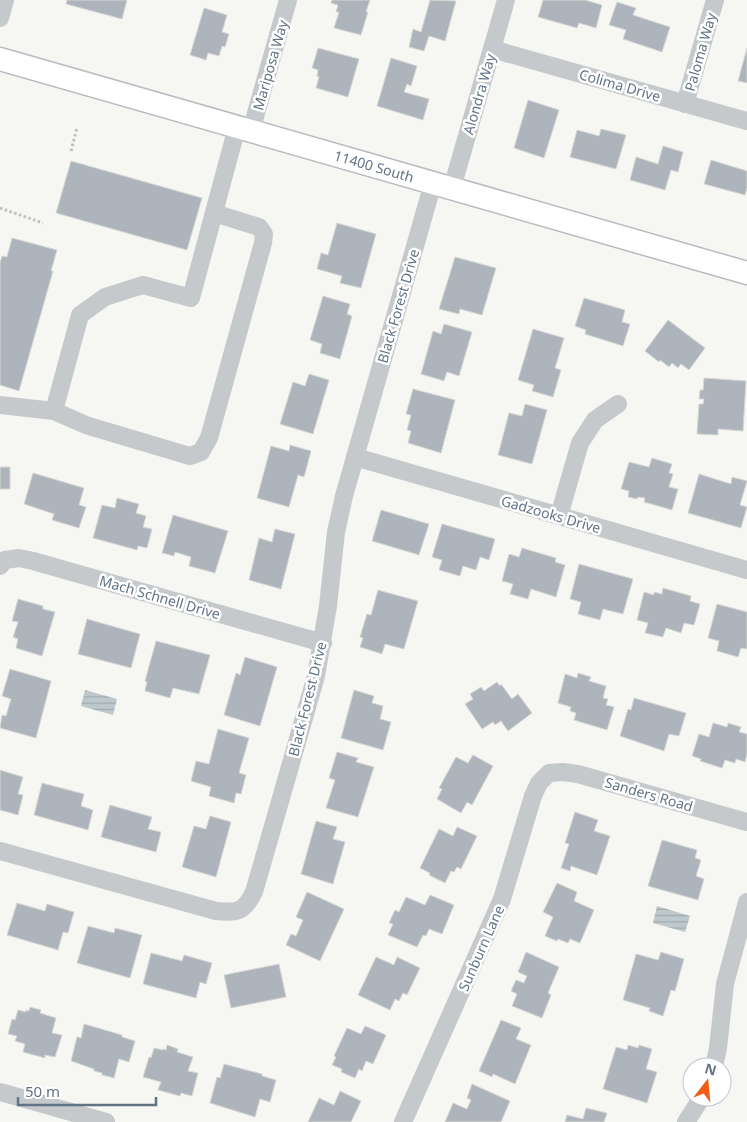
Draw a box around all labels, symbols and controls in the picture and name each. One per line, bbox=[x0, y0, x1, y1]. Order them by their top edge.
street label: Paloma Way bbox=[680, 10, 720, 93]
street label: Mariposa Way bbox=[248, 17, 292, 112]
street label: Alondra Way bbox=[458, 51, 500, 137]
street label: Colima Drive bbox=[577, 64, 663, 106]
street label: 11400 South bbox=[332, 146, 416, 186]
street label: Black Forest Drive bbox=[373, 247, 423, 365]
street label: Gadzooks Drive bbox=[499, 491, 603, 537]
street label: Mach Schnell Drive bbox=[97, 571, 223, 623]
street label: Black Forest Drive bbox=[284, 640, 330, 758]
street label: Sanders Road bbox=[603, 772, 695, 816]
street label: Sunburn Lane bbox=[454, 902, 508, 994]
north arrow bbox=[682, 1057, 732, 1107]
text: N bbox=[703, 1058, 719, 1080]
scale bar bbox=[18, 1074, 155, 1106]
text: 50 m bbox=[25, 1081, 60, 1101]

